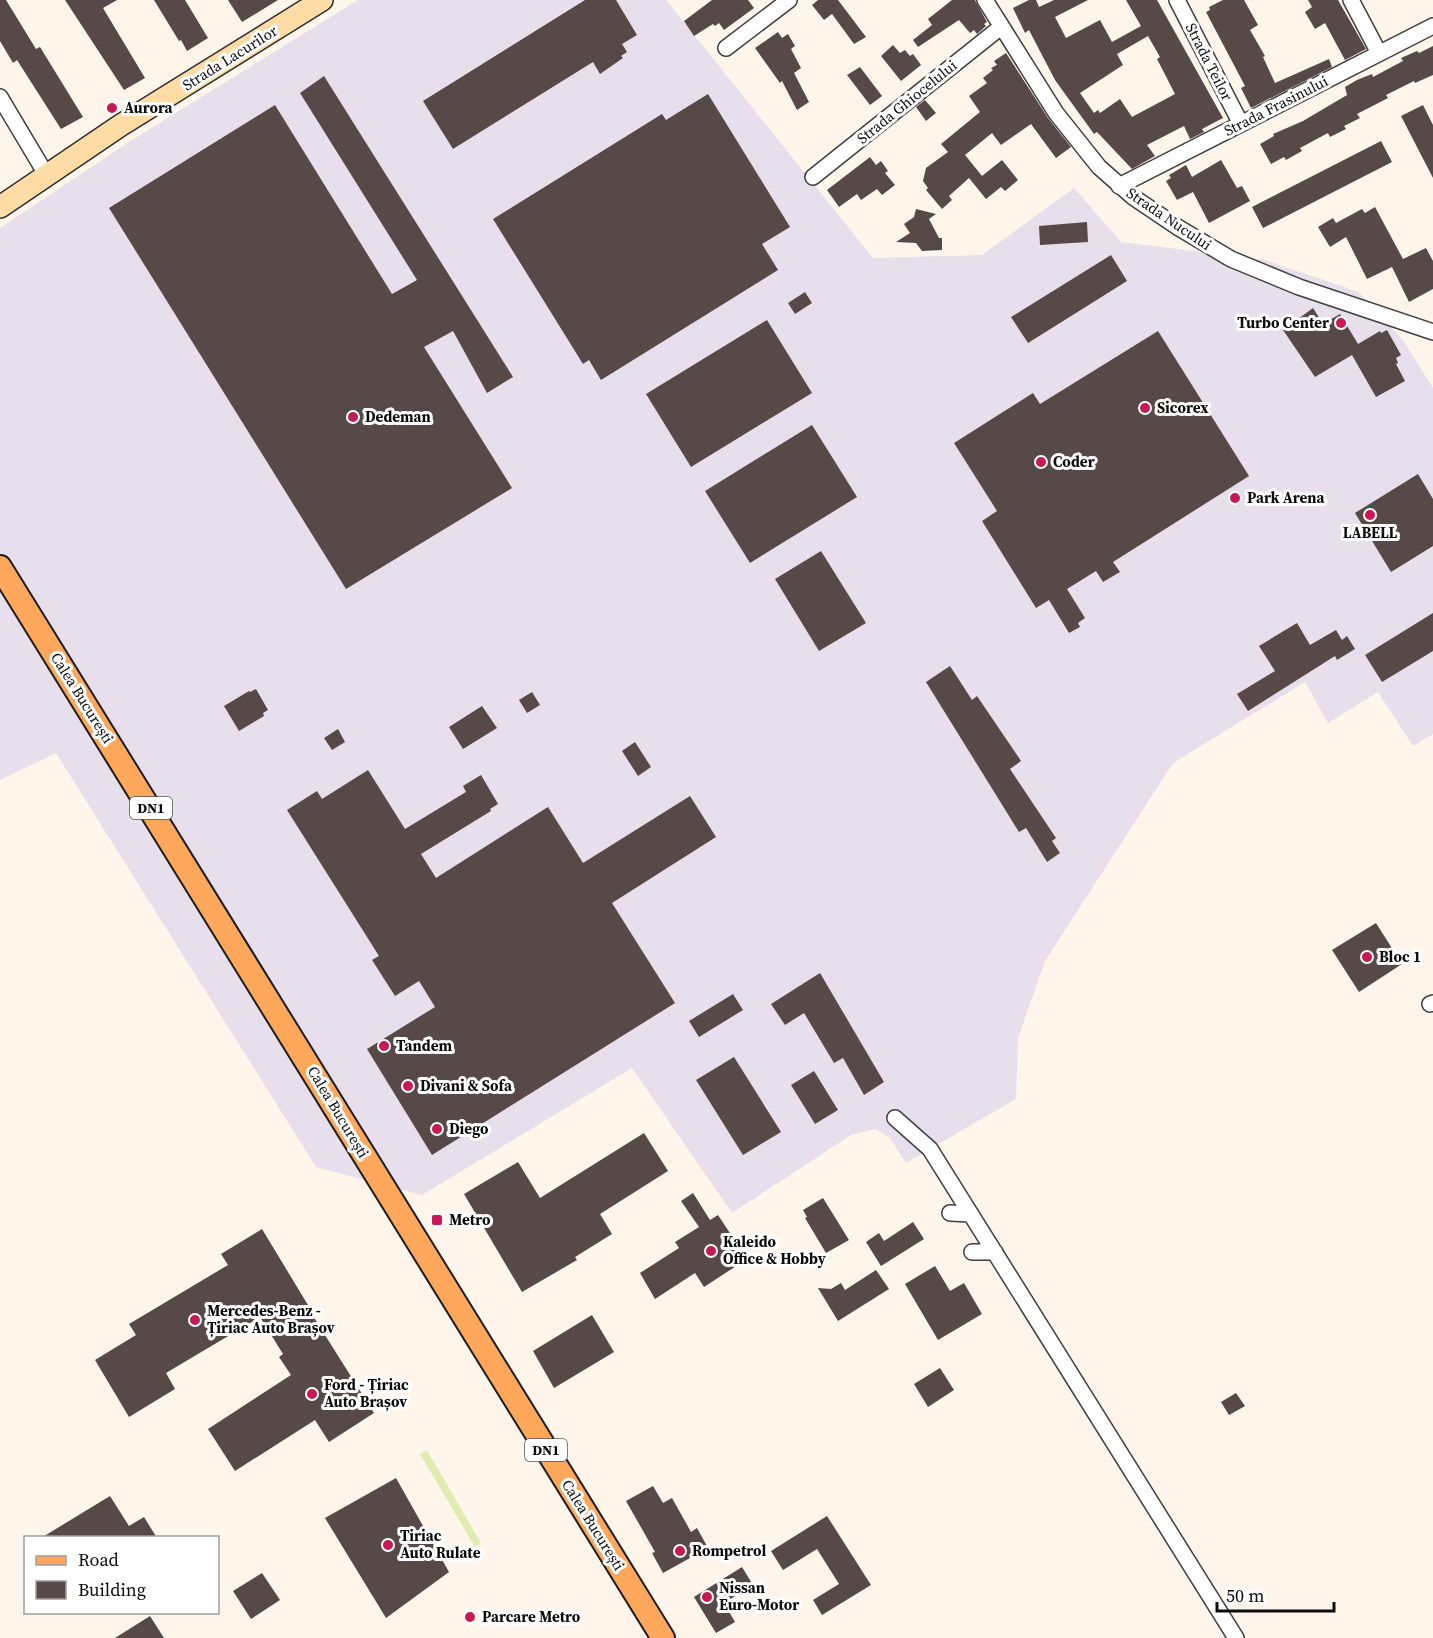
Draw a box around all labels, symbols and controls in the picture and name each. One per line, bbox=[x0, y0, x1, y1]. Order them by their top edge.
street label: Strada Teilor bbox=[1181, 19, 1238, 105]
street label: Strada Lacurilor bbox=[178, 20, 282, 95]
street label: Strada Ghiocelului bbox=[852, 55, 961, 148]
street label: Strada Frasinului bbox=[1220, 70, 1331, 141]
place label: Aurora bbox=[124, 97, 174, 118]
marker: Aurora bbox=[105, 101, 119, 115]
street label: Strada Nucului bbox=[1123, 182, 1216, 255]
place label: Turbo Center bbox=[1237, 312, 1329, 333]
marker: Turbo Center bbox=[1334, 316, 1348, 330]
place label: Sicorex bbox=[1157, 397, 1209, 418]
marker: Sicorex bbox=[1138, 401, 1152, 415]
place label: Dedeman bbox=[365, 406, 431, 427]
marker: Dedeman bbox=[346, 410, 360, 424]
place label: Coder bbox=[1053, 451, 1095, 472]
marker: Coder bbox=[1034, 455, 1048, 469]
place label: Park Arena bbox=[1247, 487, 1325, 508]
marker: Park Arena bbox=[1228, 491, 1242, 505]
marker: LABELL bbox=[1363, 508, 1377, 522]
place label: LABELL bbox=[1343, 522, 1398, 543]
street label: Calea București bbox=[46, 648, 119, 747]
road number: DN1 bbox=[130, 797, 172, 819]
place label: Bloc 1 bbox=[1379, 946, 1421, 967]
marker: Bloc 1 bbox=[1360, 950, 1374, 964]
place label: Tandem bbox=[396, 1035, 452, 1056]
marker: Tandem bbox=[377, 1039, 391, 1053]
street label: Calea București bbox=[303, 1062, 374, 1162]
place label: Divani & Sofa bbox=[420, 1075, 513, 1096]
marker: Divani & Sofa bbox=[401, 1079, 415, 1093]
place label: Diego bbox=[449, 1118, 489, 1139]
marker: Diego bbox=[430, 1122, 444, 1136]
place label: Metro bbox=[449, 1209, 491, 1230]
marker: Metro bbox=[430, 1213, 444, 1227]
place label: Kaleido Office & Hobby bbox=[723, 1231, 826, 1269]
marker: Kaleido Office & Hobby bbox=[704, 1244, 718, 1258]
place label: Mercedes-Benz - Țiriac Auto Brașov bbox=[207, 1300, 335, 1338]
marker: Mercedes-Benz - Țiriac Auto Brașov bbox=[188, 1313, 202, 1327]
place label: Ford - Țiriac Auto Brașov bbox=[324, 1374, 409, 1412]
marker: Ford - Țiriac Auto Brașov bbox=[305, 1387, 319, 1401]
road number: DN1 bbox=[525, 1439, 567, 1461]
street label: Calea București bbox=[557, 1475, 630, 1574]
place label: Tiriac Auto Rulate bbox=[400, 1525, 481, 1563]
legend bbox=[24, 1536, 219, 1614]
marker: Tiriac Auto Rulate bbox=[381, 1538, 395, 1552]
place label: Rompetrol bbox=[692, 1540, 766, 1561]
marker: Rompetrol bbox=[673, 1544, 687, 1558]
text: Road bbox=[78, 1547, 119, 1572]
scale bar bbox=[1217, 1575, 1334, 1613]
text: Building bbox=[78, 1577, 146, 1602]
place label: Nissan Euro-Motor bbox=[719, 1577, 799, 1615]
text: 50 m bbox=[1226, 1583, 1264, 1608]
marker: Nissan Euro-Motor bbox=[700, 1590, 714, 1604]
place label: Parcare Metro bbox=[482, 1606, 581, 1627]
marker: Parcare Metro bbox=[463, 1610, 477, 1624]

